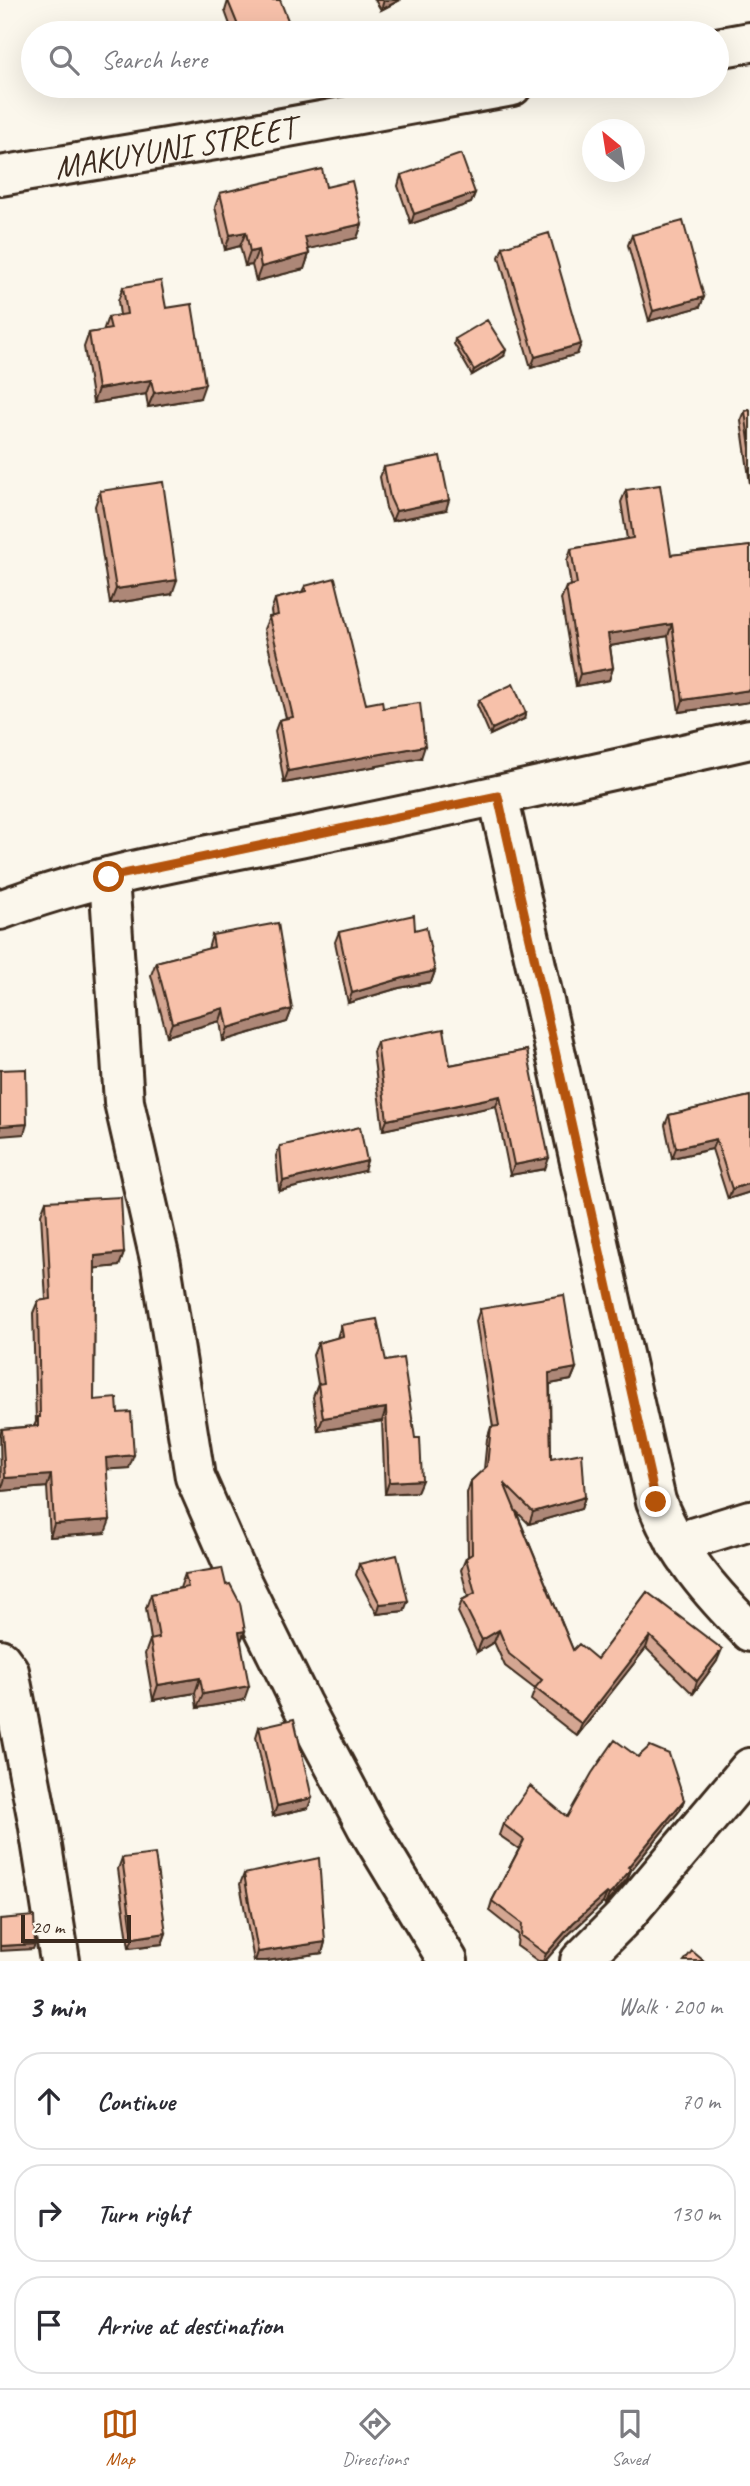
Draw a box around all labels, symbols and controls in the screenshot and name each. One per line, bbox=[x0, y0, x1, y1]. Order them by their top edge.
search box bbox=[21, 21, 729, 98]
icon: search bbox=[45, 41, 83, 79]
text: Search here bbox=[101, 43, 207, 76]
street label: MAKUYUNI STREET bbox=[51, 105, 306, 189]
north arrow bbox=[582, 119, 645, 182]
route start bbox=[93, 861, 124, 892]
route end bbox=[640, 1486, 671, 1517]
scale bar bbox=[21, 1912, 131, 1944]
text: 20 m bbox=[32, 1915, 64, 1939]
text: 3 min bbox=[28, 1988, 85, 2026]
text: Walk · 200 m bbox=[618, 1992, 722, 2021]
icon: ahead bbox=[30, 2082, 68, 2120]
text: Continue bbox=[97, 2085, 175, 2118]
text: 70 m bbox=[681, 2087, 720, 2116]
icon: right bbox=[30, 2194, 68, 2232]
text: Turn right bbox=[97, 2197, 188, 2230]
text: 130 m bbox=[671, 2199, 720, 2228]
icon: arrive bbox=[30, 2306, 68, 2344]
text: Arrive at destination bbox=[97, 2309, 283, 2342]
tab: Map bbox=[101, 2405, 139, 2471]
tab: Directions bbox=[342, 2405, 408, 2471]
tab: Saved bbox=[611, 2405, 649, 2471]

